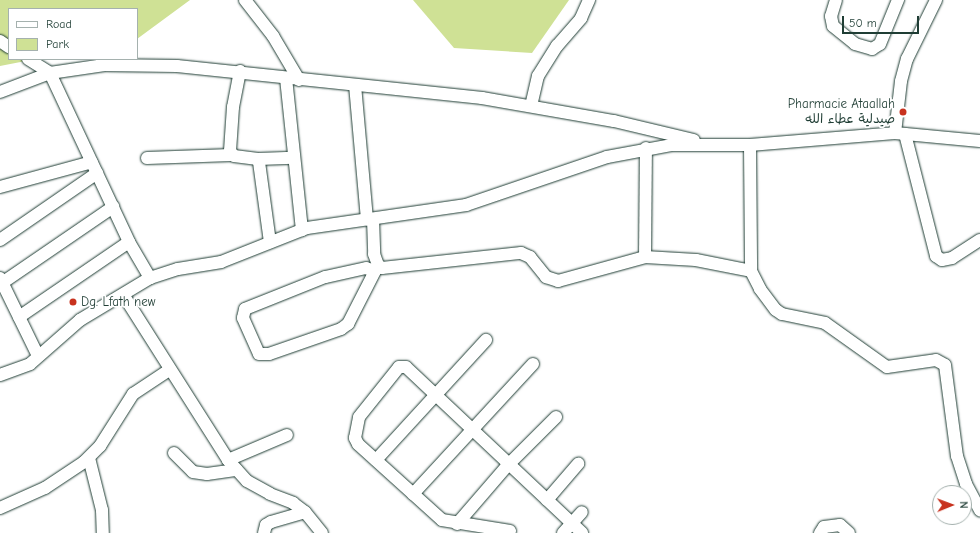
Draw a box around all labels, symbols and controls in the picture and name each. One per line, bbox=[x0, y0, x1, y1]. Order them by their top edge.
legend bbox=[8, 8, 138, 60]
scale bar bbox=[844, 8, 921, 34]
text: 50 m bbox=[849, 16, 877, 30]
text: Road bbox=[46, 17, 72, 31]
text: Park bbox=[46, 37, 69, 51]
place label: Pharmacie Ataallah صيدلية عطاء الله bbox=[788, 97, 895, 128]
marker: Pharmacie Ataallah صيدلية عطاء الله bbox=[898, 107, 908, 117]
place label: Dg. Lfath new bbox=[81, 294, 156, 310]
marker: Dg. Lfath new bbox=[68, 297, 78, 307]
north arrow bbox=[932, 485, 972, 525]
text: N bbox=[957, 501, 970, 509]

